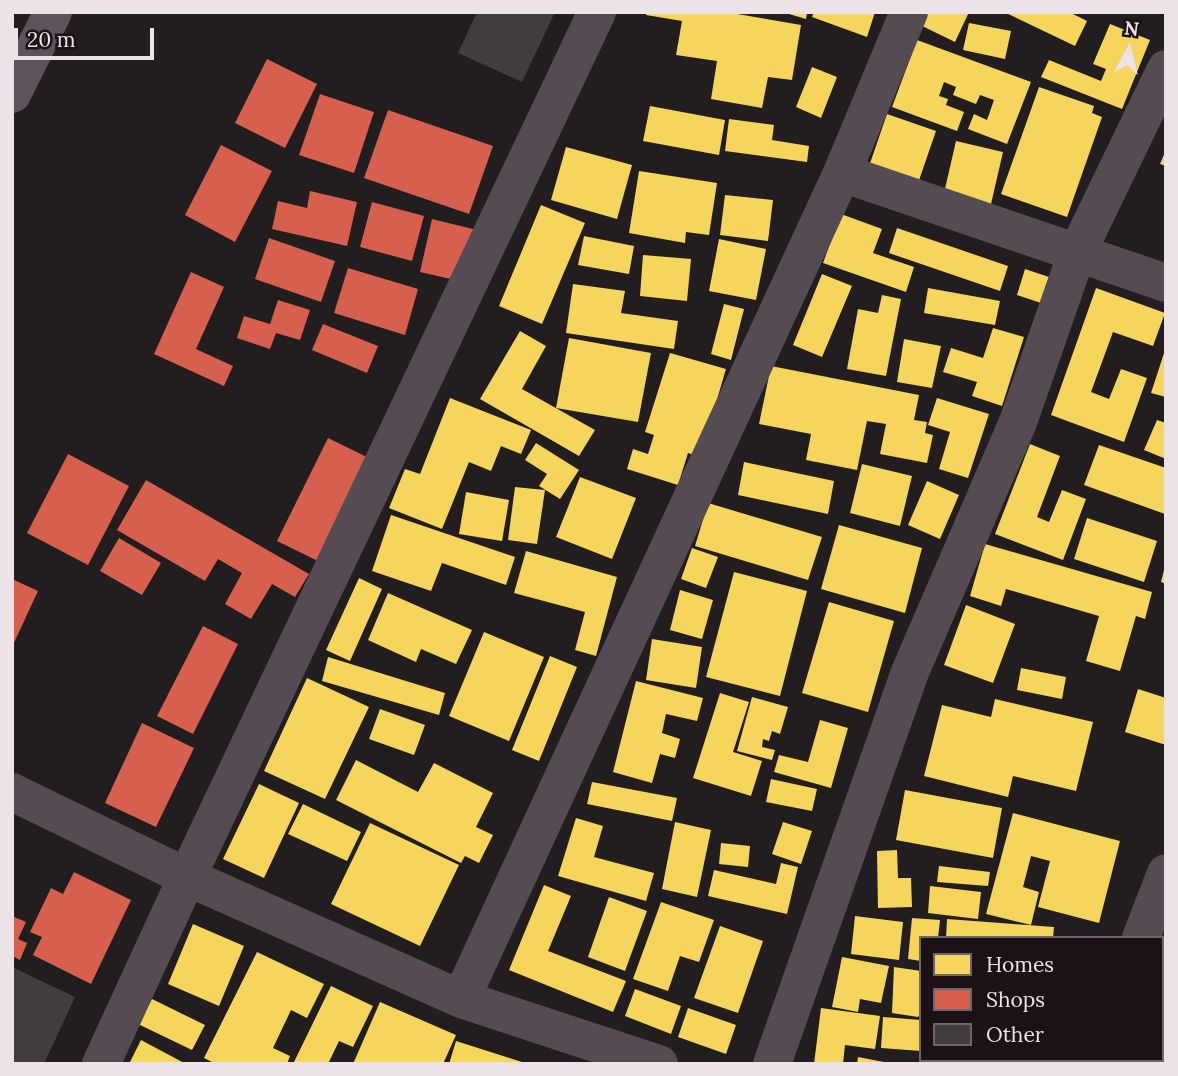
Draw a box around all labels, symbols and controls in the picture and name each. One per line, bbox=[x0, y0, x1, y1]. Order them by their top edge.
scale bar bbox=[18, 14, 158, 58]
north arrow bbox=[1094, 14, 1164, 84]
text: N bbox=[1123, 15, 1140, 41]
text: 20 m bbox=[27, 26, 76, 53]
legend bbox=[919, 936, 1164, 1062]
text: Homes bbox=[986, 951, 1054, 978]
text: Shops bbox=[986, 986, 1045, 1013]
text: Other bbox=[986, 1021, 1044, 1048]

